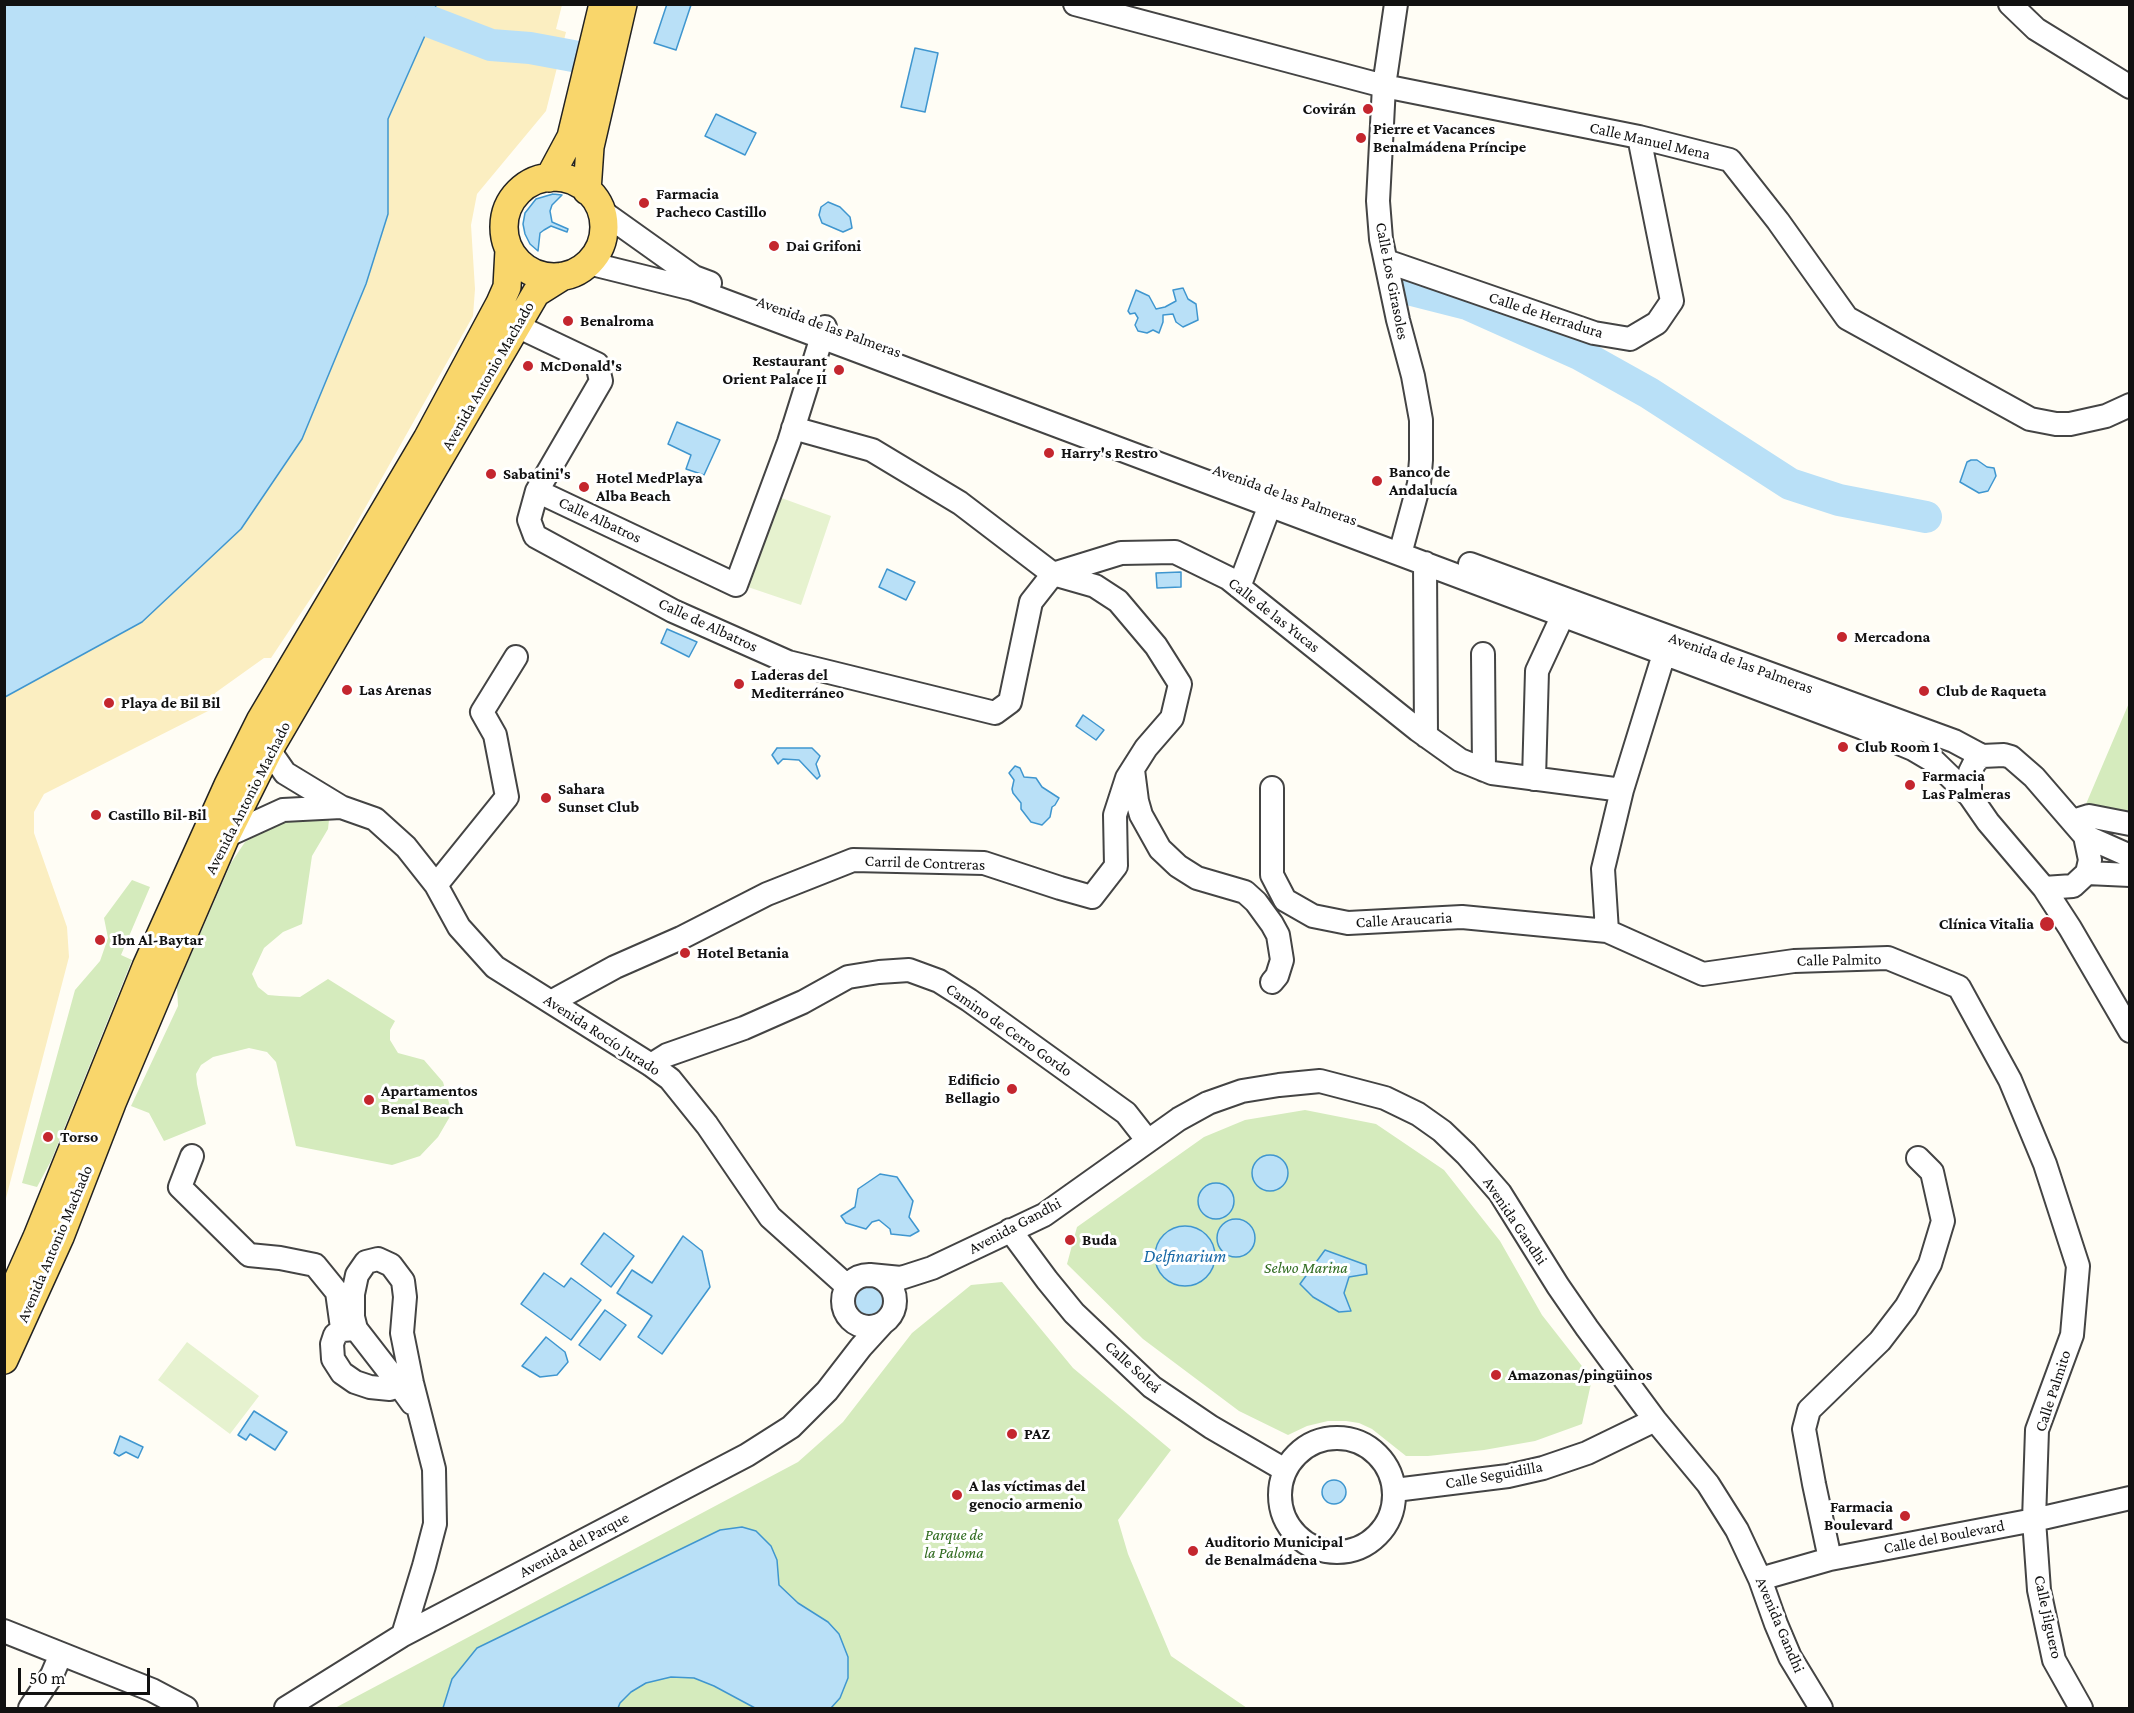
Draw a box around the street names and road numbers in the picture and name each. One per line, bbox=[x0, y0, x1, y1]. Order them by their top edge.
street label: Calle Manuel Mena bbox=[1588, 118, 1712, 164]
street label: Calle Los Girasoles bbox=[1371, 221, 1413, 341]
street label: Calle de Herradura bbox=[1486, 287, 1606, 343]
street label: Avenida de las Palmeras bbox=[754, 292, 904, 362]
street label: Avenida Antonio Machado bbox=[437, 298, 539, 454]
street label: Avenida de las Palmeras bbox=[1210, 460, 1360, 530]
street label: Calle Albatros bbox=[556, 492, 644, 548]
street label: Calle de las Yucas bbox=[1224, 573, 1324, 657]
street label: Calle de Albatros bbox=[655, 594, 761, 656]
street label: Avenida de las Palmeras bbox=[1666, 628, 1816, 698]
street label: Avenida Antonio Machado bbox=[201, 718, 295, 878]
street label: Carril de Contreras bbox=[864, 851, 986, 875]
street label: Calle Araucaria bbox=[1355, 908, 1453, 932]
street label: Calle Palmito bbox=[1796, 950, 1882, 970]
street label: Camino de Cerro Gordo bbox=[942, 979, 1076, 1081]
street label: Avenida Rocío Jurado bbox=[540, 990, 664, 1080]
street label: Avenida Antonio Machado bbox=[13, 1163, 97, 1325]
street label: Avenida Gandhi bbox=[1479, 1173, 1551, 1269]
street label: Avenida Gandhi bbox=[965, 1194, 1065, 1258]
street label: Calle Soleá bbox=[1101, 1337, 1165, 1397]
street label: Calle Palmito bbox=[2031, 1348, 2075, 1434]
street label: Calle Seguidilla bbox=[1444, 1457, 1544, 1493]
street label: Avenida del Parque bbox=[516, 1508, 632, 1582]
street label: Calle del Boulevard bbox=[1882, 1516, 2006, 1558]
street label: Calle Jilguero bbox=[2030, 1573, 2066, 1661]
street label: Avenida Gandhi bbox=[1751, 1574, 1809, 1676]

